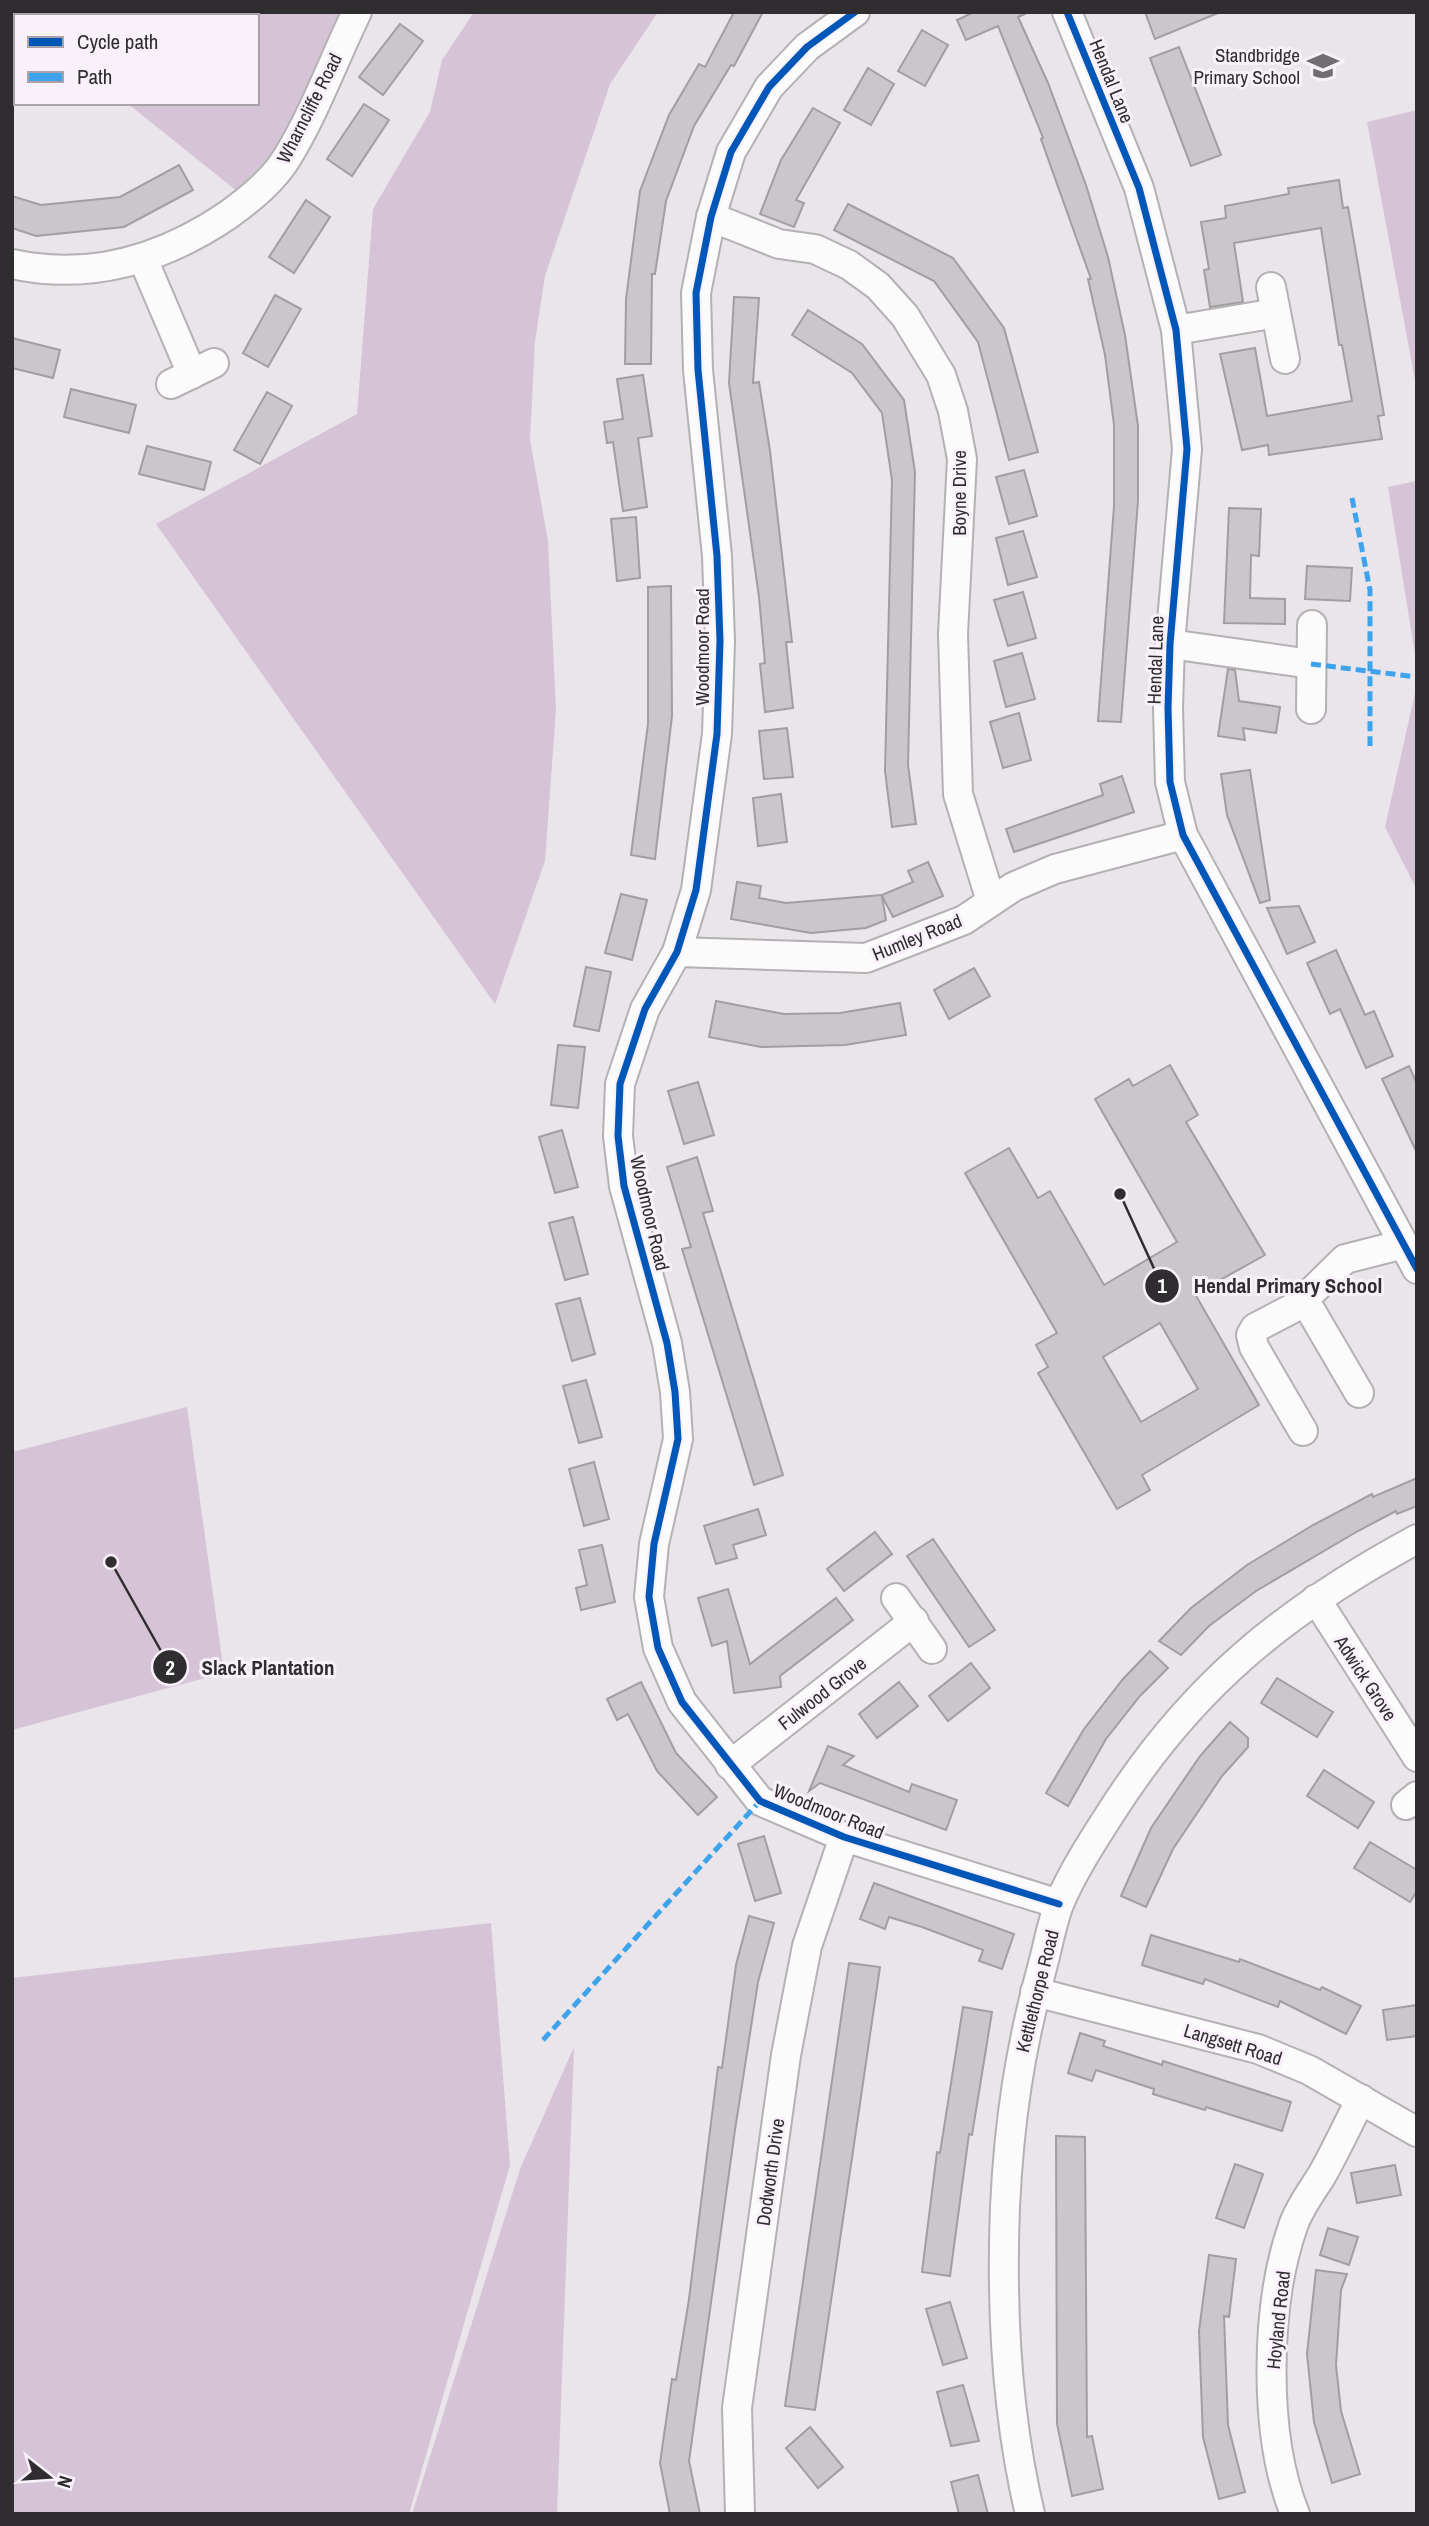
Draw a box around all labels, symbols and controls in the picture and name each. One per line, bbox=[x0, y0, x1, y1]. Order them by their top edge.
legend bbox=[14, 14, 259, 105]
text: Cycle path bbox=[77, 27, 158, 56]
street label: Hendal Lane bbox=[1083, 35, 1141, 127]
place label: Standbridge Primary School bbox=[1194, 42, 1300, 90]
street label: Wharncliffe Road bbox=[270, 49, 348, 167]
school or university icon: Standbridge Primary School bbox=[1306, 49, 1340, 83]
text: Path bbox=[77, 62, 112, 91]
street label: Boyne Drive bbox=[946, 450, 972, 536]
street label: Woodmoor Road bbox=[689, 588, 715, 706]
street label: Hendal Lane bbox=[1140, 615, 1170, 705]
street label: Humley Road bbox=[868, 907, 966, 967]
street label: Woodmoor Road bbox=[624, 1153, 676, 1273]
callout: Hendal Primary School bbox=[1144, 1265, 1396, 1307]
text: 1 bbox=[1157, 1271, 1167, 1300]
text: Hendal Primary School bbox=[1194, 1271, 1382, 1300]
street label: Adwick Grove bbox=[1328, 1629, 1403, 1726]
callout: Slack Plantation bbox=[153, 1646, 349, 1688]
street label: Fulwood Grove bbox=[772, 1650, 872, 1736]
text: 2 bbox=[165, 1653, 175, 1682]
text: Slack Plantation bbox=[201, 1653, 335, 1682]
street label: Woodmoor Road bbox=[770, 1777, 888, 1845]
street label: Kettlethorpe Road bbox=[1009, 1927, 1065, 2055]
street label: Langsett Road bbox=[1181, 2017, 1285, 2071]
street label: Dodworth Drive bbox=[750, 2117, 790, 2227]
street label: Hoyland Road bbox=[1260, 2270, 1296, 2370]
north arrow bbox=[14, 2442, 84, 2512]
text: N bbox=[51, 2473, 79, 2491]

